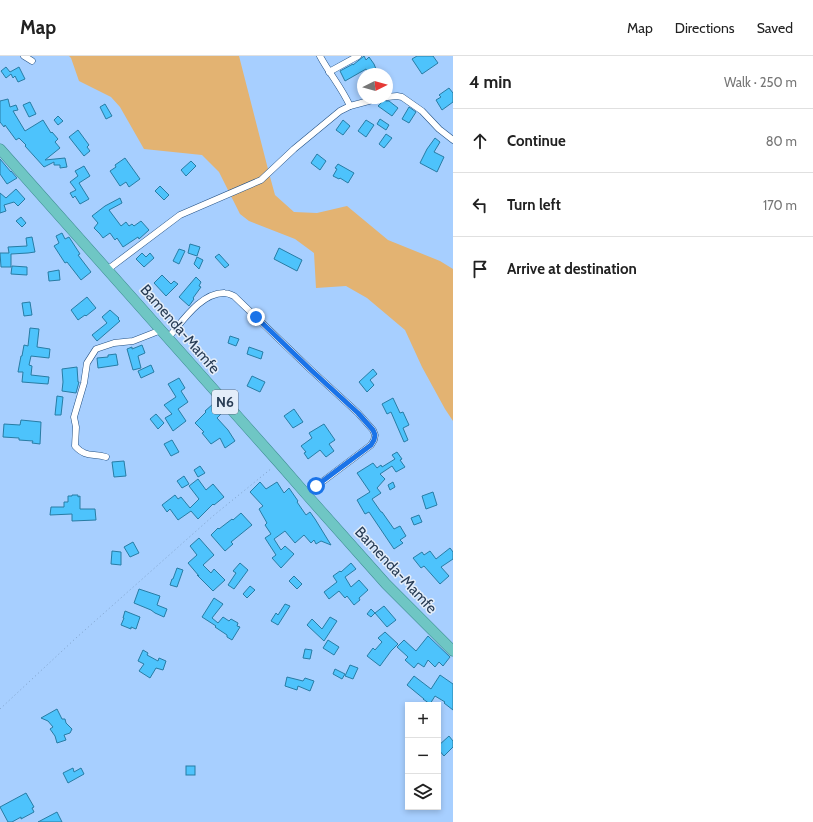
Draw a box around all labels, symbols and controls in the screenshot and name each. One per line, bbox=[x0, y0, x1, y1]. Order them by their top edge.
text: Map bbox=[20, 16, 56, 39]
text: Map bbox=[627, 19, 653, 37]
text: Directions bbox=[675, 19, 735, 37]
text: Saved bbox=[757, 19, 793, 37]
north arrow bbox=[357, 68, 393, 104]
text: 4 min bbox=[469, 72, 512, 92]
text: Walk · 250 m bbox=[724, 74, 797, 90]
icon: ahead bbox=[469, 130, 491, 152]
text: Continue bbox=[507, 132, 566, 150]
text: 80 m bbox=[766, 133, 797, 149]
icon: left bbox=[469, 194, 491, 216]
text: Turn left bbox=[507, 196, 561, 214]
text: 170 m bbox=[763, 197, 797, 213]
icon: arrive bbox=[469, 258, 491, 280]
text: Arrive at destination bbox=[507, 260, 637, 278]
street label: Bamenda-Mamfe bbox=[136, 281, 224, 377]
route end bbox=[247, 308, 265, 326]
road number: N6 bbox=[212, 390, 238, 414]
route start bbox=[307, 477, 325, 495]
street label: Bamenda-Mamfe bbox=[351, 523, 441, 617]
map controls bbox=[405, 702, 441, 810]
button: + bbox=[405, 702, 441, 738]
button: − bbox=[405, 738, 441, 774]
button: layers bbox=[405, 774, 441, 810]

